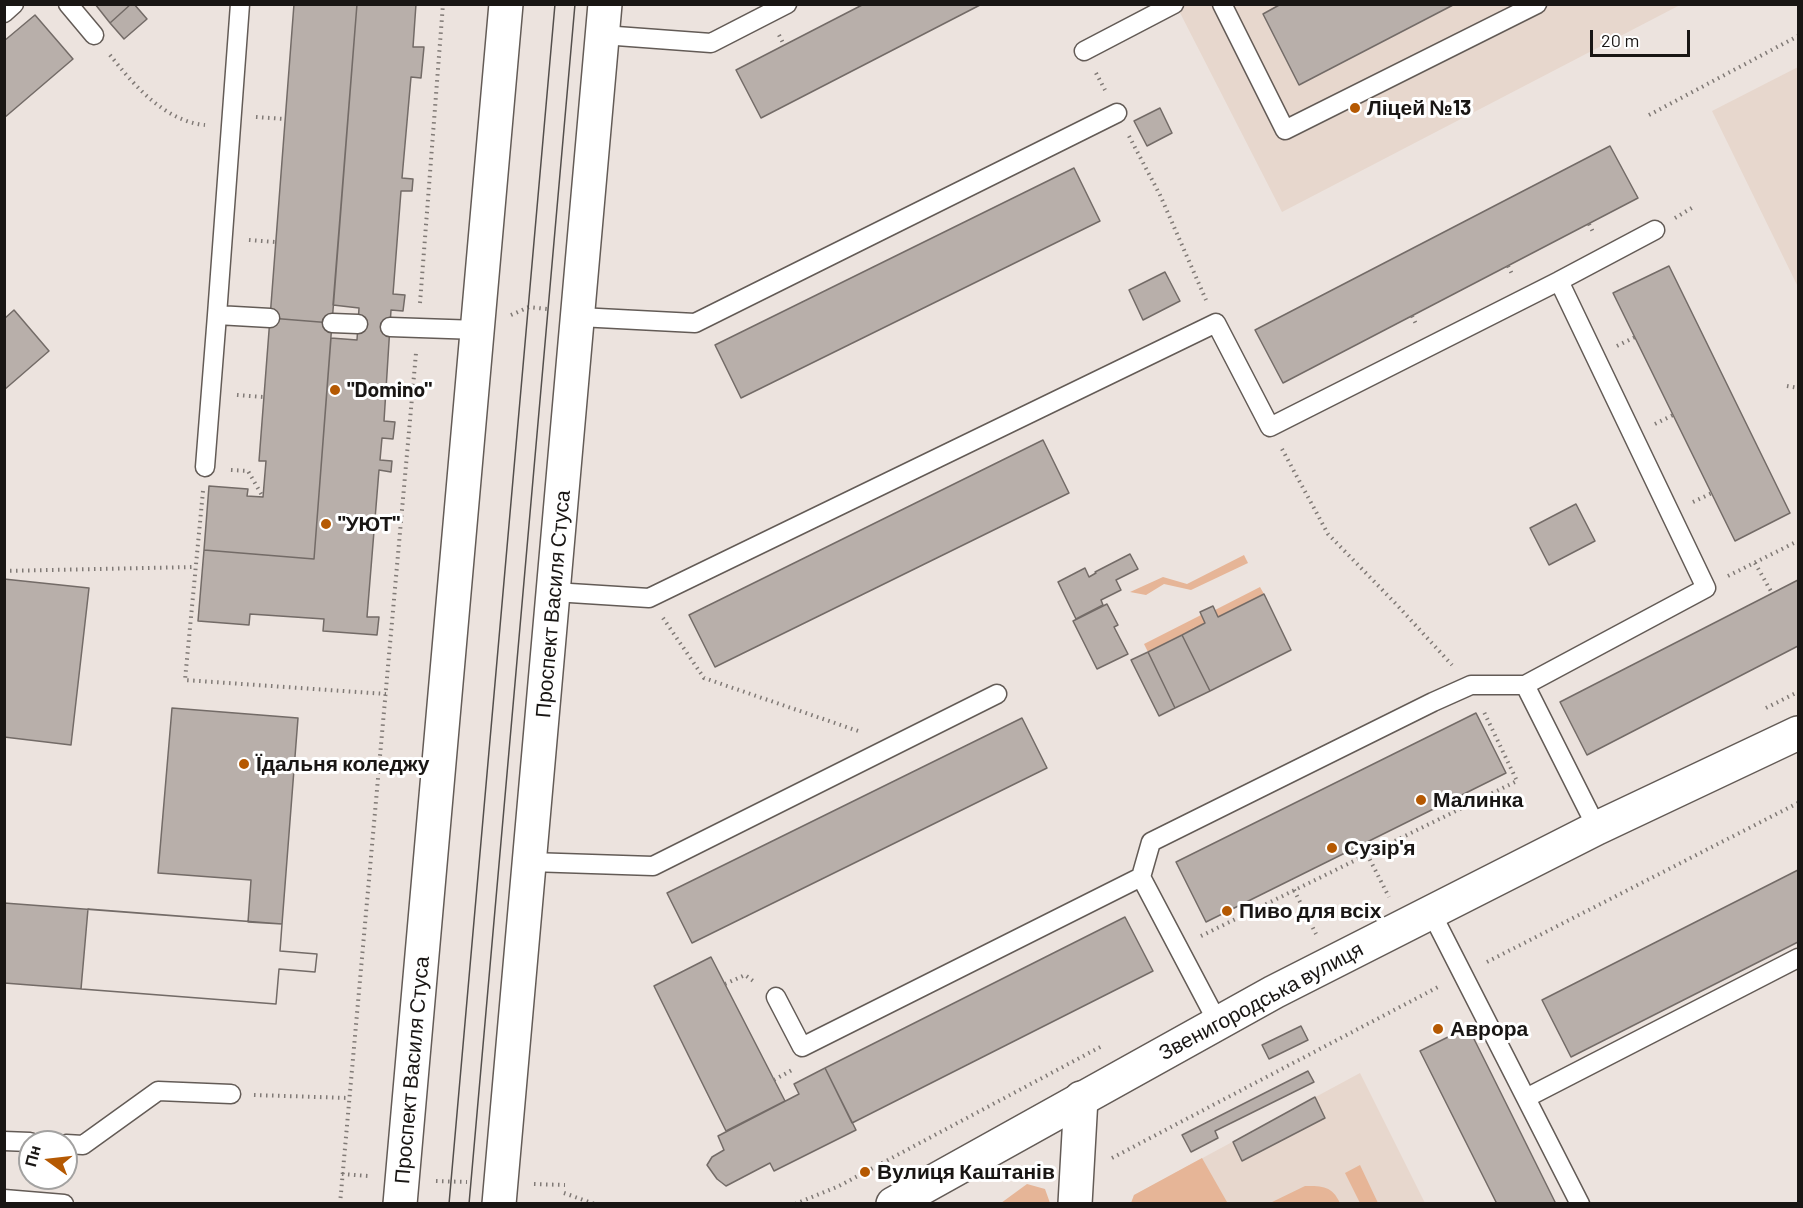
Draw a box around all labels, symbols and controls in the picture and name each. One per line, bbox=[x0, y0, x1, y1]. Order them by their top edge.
scale bar bbox=[1593, 18, 1694, 56]
text: 20 m bbox=[1601, 29, 1639, 51]
place label: Ліцей №13 bbox=[1367, 95, 1471, 121]
marker: Ліцей №13 bbox=[1348, 101, 1362, 115]
place label: "Domino" bbox=[347, 377, 432, 403]
marker: "Domino" bbox=[328, 383, 342, 397]
street label: Проспект Василя Стуса bbox=[530, 489, 576, 719]
place label: "УЮТ" bbox=[338, 511, 400, 537]
marker: "УЮТ" bbox=[319, 517, 333, 531]
place label: Їдальня коледжу bbox=[256, 751, 429, 777]
marker: Їдальня коледжу bbox=[237, 757, 251, 771]
place label: Малинка bbox=[1433, 787, 1524, 813]
marker: Малинка bbox=[1414, 793, 1428, 807]
place label: Сузір'я bbox=[1344, 835, 1415, 861]
marker: Сузір'я bbox=[1325, 841, 1339, 855]
place label: Пиво для всіх bbox=[1239, 898, 1381, 924]
marker: Пиво для всіх bbox=[1220, 904, 1234, 918]
street label: Звенигородська вулиця bbox=[1155, 936, 1367, 1066]
street label: Проспект Василя Стуса bbox=[389, 955, 435, 1185]
place label: Аврора bbox=[1450, 1016, 1528, 1042]
marker: Аврора bbox=[1431, 1022, 1445, 1036]
north arrow bbox=[18, 1130, 78, 1190]
text: Пн bbox=[20, 1143, 44, 1168]
place label: Вулиця Каштанів bbox=[877, 1159, 1055, 1185]
marker: Вулиця Каштанів bbox=[858, 1165, 872, 1179]

